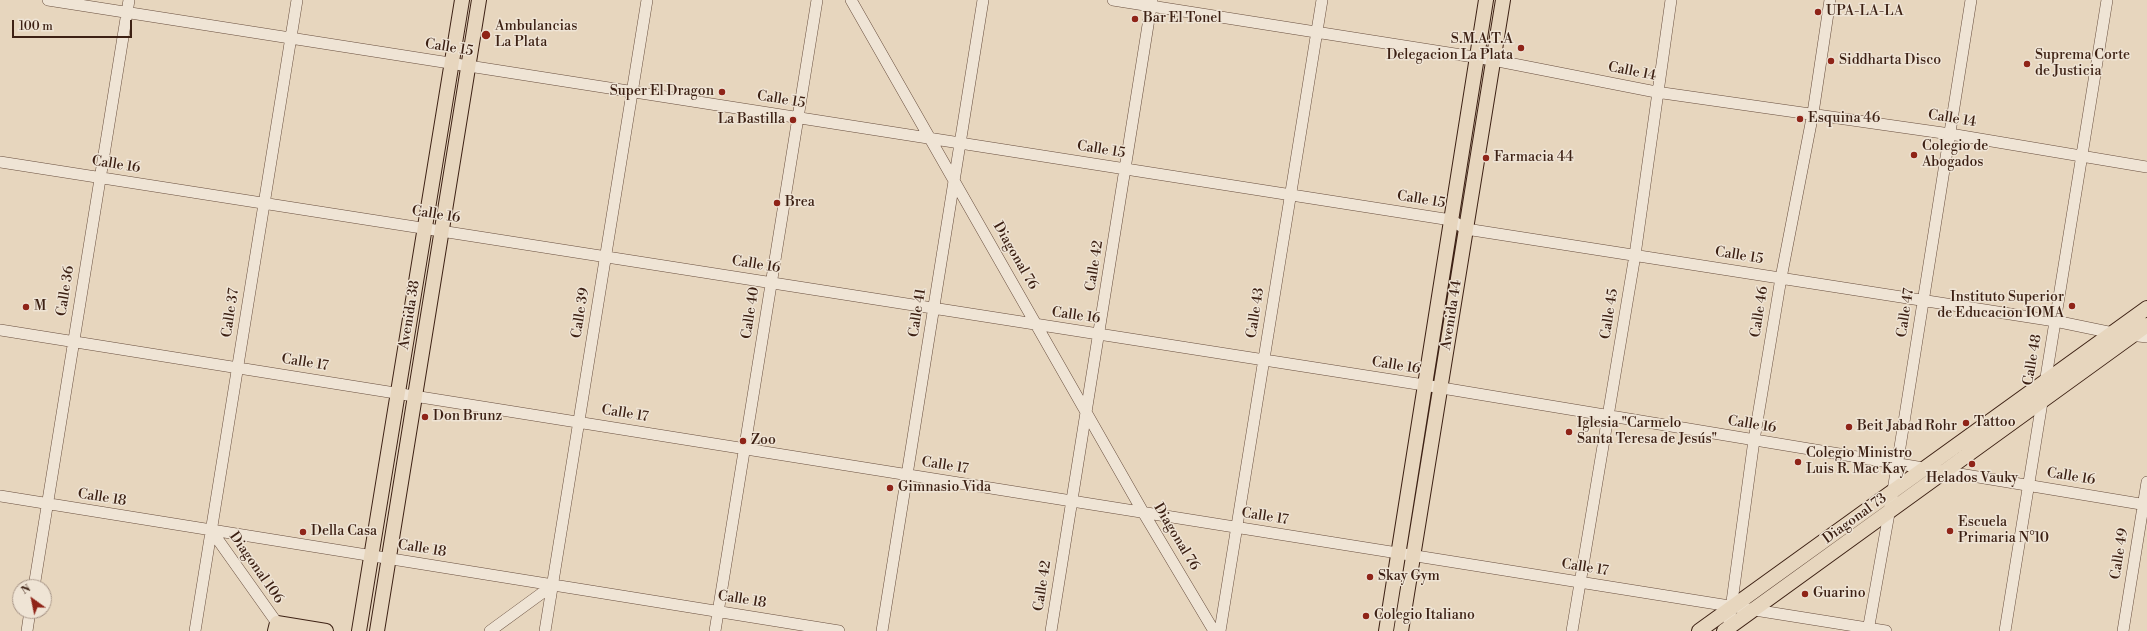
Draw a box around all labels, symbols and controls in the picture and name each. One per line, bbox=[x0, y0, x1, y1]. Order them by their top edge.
place label: UPA-LA-LA bbox=[1826, 4, 1904, 20]
marker: UPA-LA-LA bbox=[1813, 7, 1823, 17]
place label: Bar El Tonel bbox=[1143, 11, 1222, 27]
scale bar bbox=[14, 12, 134, 38]
marker: Bar El Tonel bbox=[1130, 14, 1140, 24]
text: 100 m bbox=[19, 19, 53, 34]
place label: Ambulancias La Plata bbox=[495, 19, 577, 52]
marker: Ambulancias La Plata bbox=[480, 29, 492, 41]
place label: S.M.A.T.A Delegacion La Plata bbox=[1386, 32, 1513, 64]
street label: Calle 15 bbox=[424, 36, 474, 60]
marker: S.M.A.T.A Delegacion La Plata bbox=[1516, 43, 1526, 53]
place label: Suprema Corte de Justicia bbox=[2035, 48, 2130, 80]
place label: Siddharta Disco bbox=[1839, 53, 1941, 69]
marker: Siddharta Disco bbox=[1826, 56, 1836, 66]
street label: Calle 14 bbox=[1606, 59, 1658, 85]
marker: Suprema Corte de Justicia bbox=[2022, 59, 2032, 69]
place label: Super El Dragon bbox=[610, 84, 714, 100]
marker: Super El Dragon bbox=[717, 87, 727, 97]
street label: Calle 15 bbox=[756, 88, 806, 112]
street label: Calle 14 bbox=[1927, 107, 1977, 131]
place label: Esquina 46 bbox=[1808, 111, 1880, 127]
place label: La Bastilla bbox=[718, 112, 785, 128]
marker: Esquina 46 bbox=[1795, 114, 1805, 124]
marker: La Bastilla bbox=[788, 115, 798, 125]
street label: Calle 15 bbox=[1076, 138, 1126, 162]
place label: Colegio de Abogados bbox=[1922, 139, 1988, 172]
place label: Farmacia 44 bbox=[1494, 150, 1574, 166]
marker: Colegio de Abogados bbox=[1909, 150, 1919, 160]
street label: Calle 16 bbox=[91, 153, 141, 177]
marker: Farmacia 44 bbox=[1481, 153, 1491, 163]
street label: Calle 15 bbox=[1396, 188, 1446, 212]
place label: Brea bbox=[785, 195, 815, 211]
marker: Brea bbox=[772, 198, 782, 208]
street label: Calle 16 bbox=[411, 203, 461, 227]
street label: Diagonal 76 bbox=[989, 219, 1041, 293]
street label: Calle 42 bbox=[1083, 239, 1107, 293]
street label: Calle 15 bbox=[1714, 244, 1764, 268]
street label: Calle 16 bbox=[731, 253, 781, 277]
street label: Calle 36 bbox=[54, 264, 78, 318]
street label: Avenida 38 bbox=[396, 279, 424, 351]
street label: Avenida 44 bbox=[1438, 279, 1466, 351]
street label: Calle 46 bbox=[1748, 285, 1772, 339]
street label: Calle 39 bbox=[569, 286, 593, 340]
street label: Calle 40 bbox=[739, 286, 763, 340]
street label: Calle 43 bbox=[1244, 286, 1268, 340]
street label: Calle 37 bbox=[219, 287, 243, 339]
street label: Calle 41 bbox=[906, 287, 930, 339]
street label: Calle 47 bbox=[1894, 287, 1918, 339]
street label: Calle 45 bbox=[1598, 288, 1622, 340]
place label: Instituto Superior de Educacion IOMA bbox=[1937, 290, 2064, 322]
place label: M bbox=[34, 299, 46, 315]
marker: Instituto Superior de Educacion IOMA bbox=[2067, 301, 2077, 311]
marker: M bbox=[21, 302, 31, 312]
street label: Calle 16 bbox=[1051, 304, 1101, 328]
street label: Calle 48 bbox=[2020, 333, 2046, 387]
street label: Calle 17 bbox=[280, 351, 330, 375]
street label: Calle 16 bbox=[1371, 354, 1421, 378]
street label: Calle 17 bbox=[600, 402, 650, 426]
place label: Don Brunz bbox=[433, 409, 502, 425]
marker: Don Brunz bbox=[420, 412, 430, 422]
street label: Calle 16 bbox=[1727, 413, 1777, 437]
place label: Tattoo bbox=[1974, 415, 2016, 431]
place label: Iglesia "Carmelo Santa Teresa de Jesús" bbox=[1577, 416, 1717, 448]
marker: Tattoo bbox=[1961, 418, 1971, 428]
place label: Beit Jabad Rohr bbox=[1857, 419, 1957, 435]
marker: Beit Jabad Rohr bbox=[1844, 422, 1854, 432]
marker: Iglesia "Carmelo Santa Teresa de Jesús" bbox=[1564, 427, 1574, 437]
place label: Zoo bbox=[751, 433, 776, 449]
marker: Zoo bbox=[738, 436, 748, 446]
place label: Colegio Ministro Luis R. Mac Kay bbox=[1806, 446, 1912, 478]
street label: Calle 17 bbox=[920, 454, 970, 478]
marker: Colegio Ministro Luis R. Mac Kay bbox=[1793, 457, 1803, 467]
marker: Helados Vauky bbox=[1967, 459, 1977, 469]
street label: Calle 16 bbox=[2046, 465, 2096, 489]
place label: Helados Vauky bbox=[1926, 471, 2018, 487]
place label: Gimnasio Vida bbox=[898, 480, 991, 496]
marker: Gimnasio Vida bbox=[885, 483, 895, 493]
street label: Calle 18 bbox=[76, 486, 128, 510]
street label: Diagonal 73 bbox=[1820, 490, 1890, 548]
street label: Diagonal 76 bbox=[1149, 500, 1203, 574]
street label: Calle 17 bbox=[1240, 505, 1290, 529]
place label: Escuela Primaria N°10 bbox=[1958, 515, 2049, 548]
place label: Della Casa bbox=[311, 524, 377, 540]
marker: Escuela Primaria N°10 bbox=[1945, 526, 1955, 536]
marker: Della Casa bbox=[298, 527, 308, 537]
street label: Calle 49 bbox=[2108, 527, 2132, 581]
street label: Diagonal 106 bbox=[225, 529, 287, 607]
street label: Calle 18 bbox=[396, 537, 448, 561]
street label: Calle 17 bbox=[1560, 556, 1610, 580]
street label: Calle 42 bbox=[1031, 559, 1055, 613]
place label: Skay Gym bbox=[1378, 569, 1440, 585]
marker: Skay Gym bbox=[1365, 572, 1375, 582]
north arrow bbox=[12, 579, 52, 619]
text: N bbox=[19, 582, 33, 598]
place label: Guarino bbox=[1813, 586, 1866, 602]
street label: Calle 18 bbox=[716, 588, 768, 612]
marker: Guarino bbox=[1800, 589, 1810, 599]
place label: Colegio Italiano bbox=[1374, 608, 1475, 624]
marker: Colegio Italiano bbox=[1361, 611, 1371, 621]

